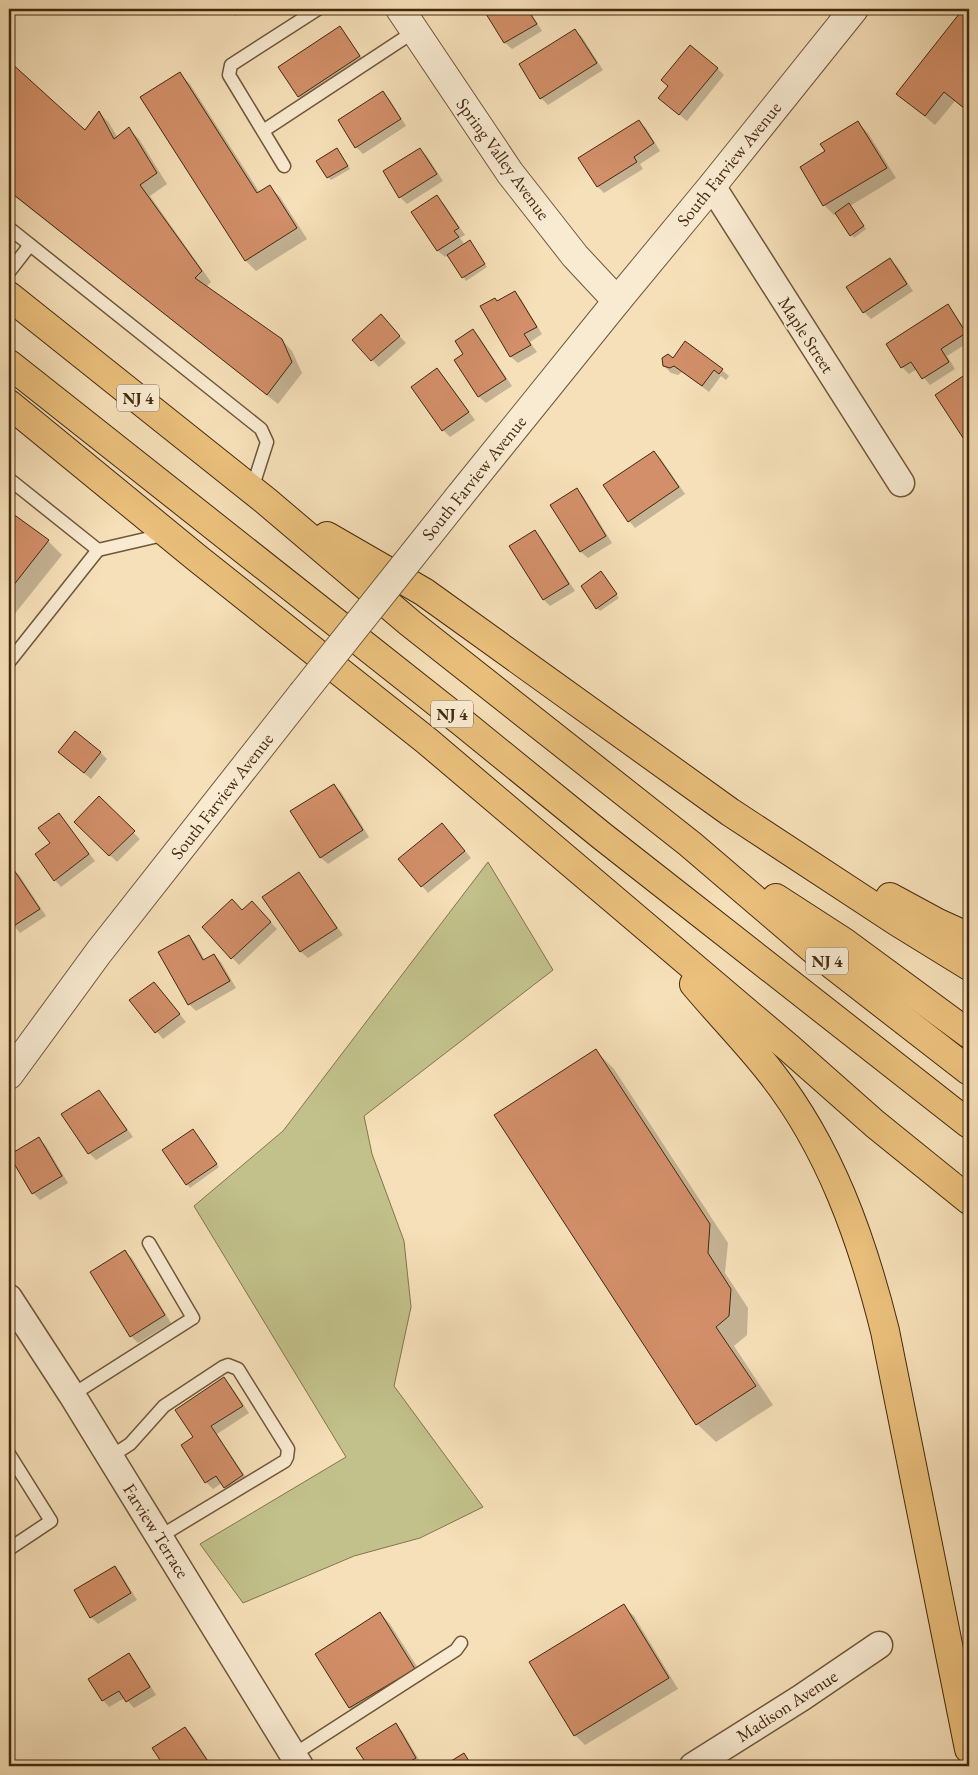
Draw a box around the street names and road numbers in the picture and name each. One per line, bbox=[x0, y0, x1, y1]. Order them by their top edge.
street label: Spring Valley Avenue bbox=[451, 93, 555, 224]
street label: South Farview Avenue bbox=[671, 97, 786, 231]
street label: Maple Street bbox=[773, 292, 840, 378]
road number: NJ 4 bbox=[117, 384, 159, 412]
street label: South Farview Avenue bbox=[416, 411, 531, 545]
road number: NJ 4 bbox=[431, 701, 473, 728]
street label: South Farview Avenue bbox=[165, 728, 278, 863]
road number: NJ 4 bbox=[806, 948, 848, 974]
street label: Farview Terrace bbox=[118, 1479, 195, 1582]
street label: Madison Avenue bbox=[732, 1664, 842, 1747]

